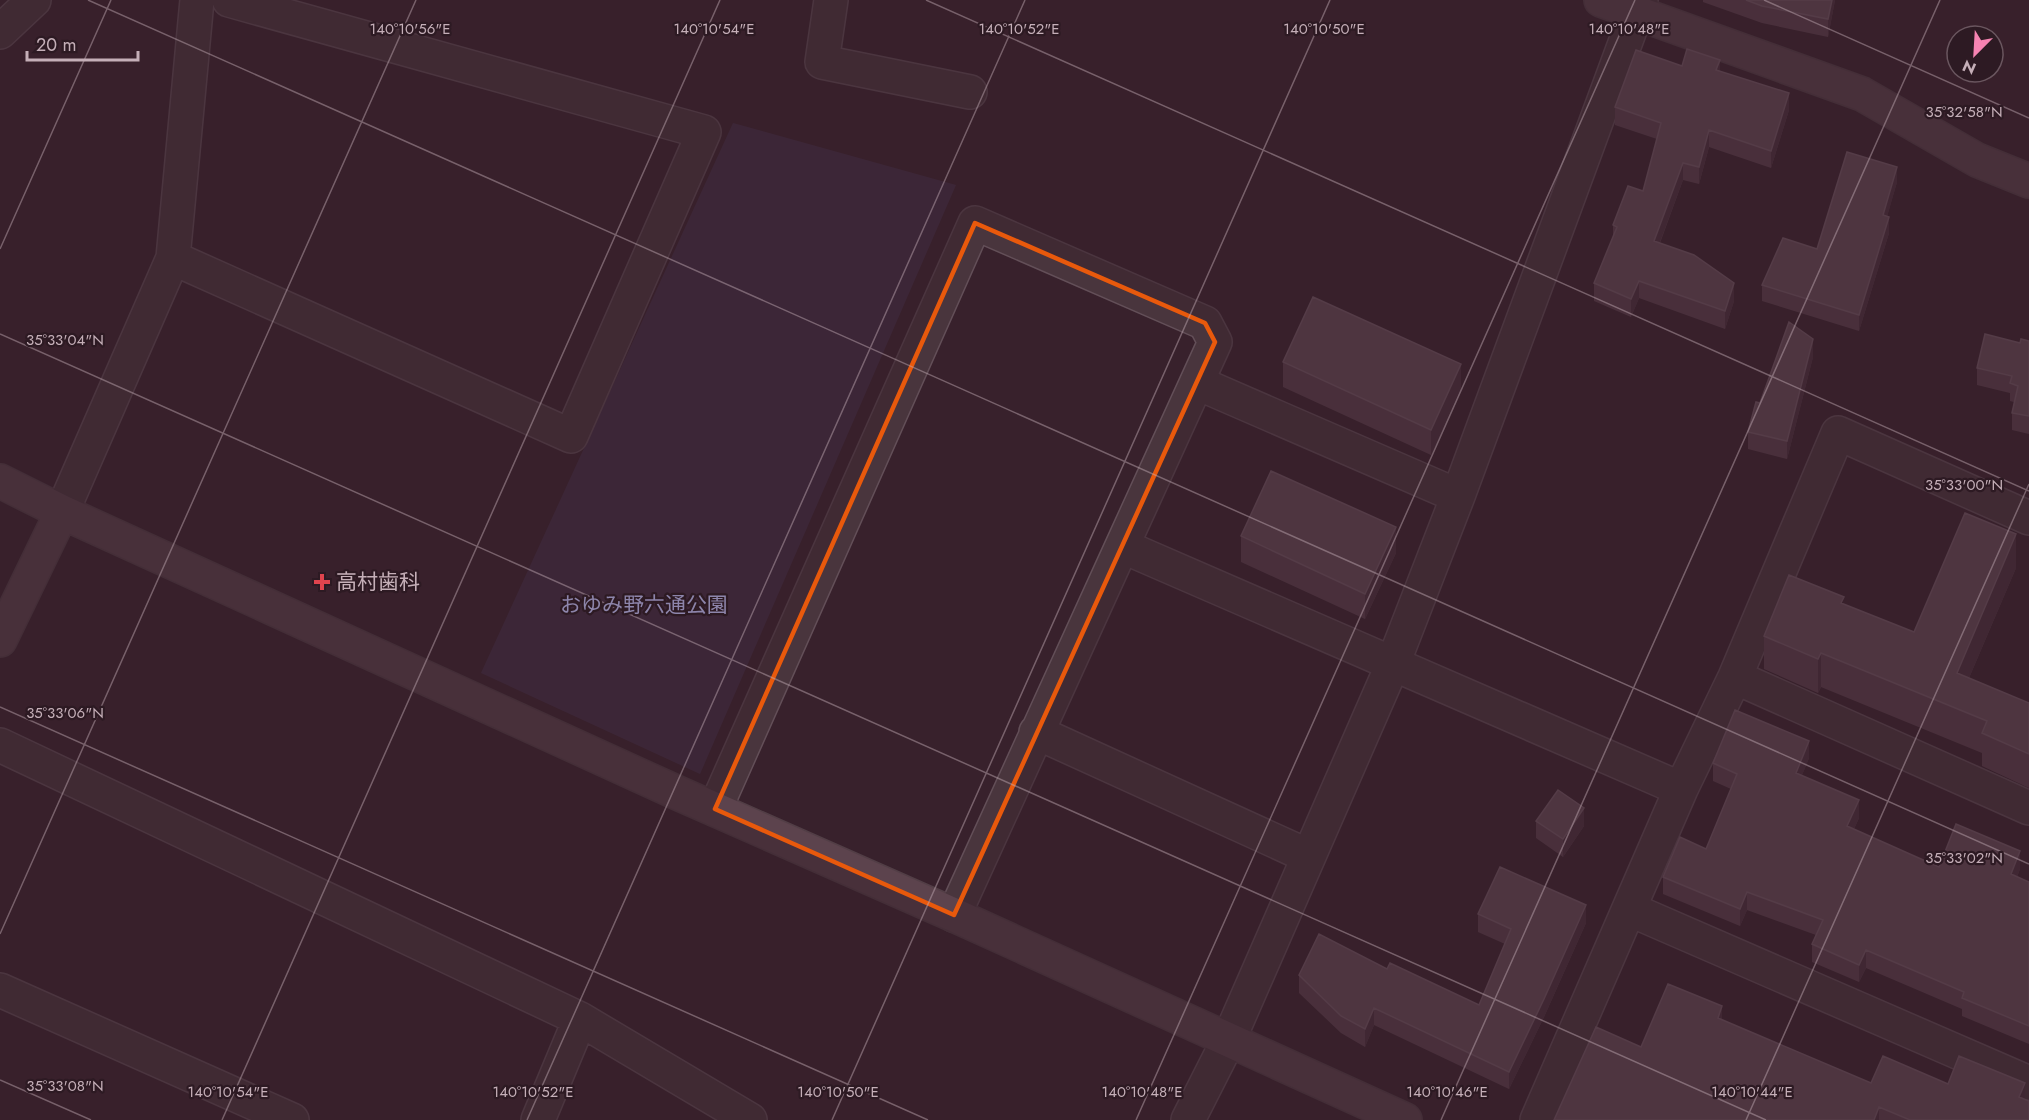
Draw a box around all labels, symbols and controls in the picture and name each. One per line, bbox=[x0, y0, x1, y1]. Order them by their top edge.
text: 140°10'56"E bbox=[369, 18, 451, 40]
text: 140°10'54"E bbox=[673, 18, 755, 40]
text: 140°10'52"E bbox=[979, 18, 1059, 40]
text: 140°10'50"E bbox=[1283, 18, 1365, 40]
text: 140°10'48"E bbox=[1589, 18, 1669, 40]
scale bar bbox=[27, 24, 138, 62]
north arrow bbox=[1945, 24, 2005, 84]
text: 20 m bbox=[36, 32, 76, 58]
text: N bbox=[1959, 54, 1980, 80]
text: 35°32'58"N bbox=[1925, 101, 2003, 123]
text: 35°33'04"N bbox=[26, 329, 104, 351]
text: 35°33'00"N bbox=[1925, 474, 2003, 496]
place label: 高村歯科 bbox=[336, 567, 420, 597]
marker: 高村歯科 bbox=[313, 573, 331, 591]
park label: おゆみ野六通公園 bbox=[560, 590, 728, 620]
text: 35°33'06"N bbox=[26, 702, 104, 724]
text: 35°33'02"N bbox=[1925, 847, 2003, 869]
text: 35°33'08"N bbox=[26, 1075, 104, 1097]
text: 140°10'54"E bbox=[187, 1081, 269, 1103]
text: 140°10'52"E bbox=[493, 1081, 573, 1103]
text: 140°10'50"E bbox=[797, 1081, 879, 1103]
text: 140°10'48"E bbox=[1102, 1081, 1182, 1103]
text: 140°10'46"E bbox=[1406, 1081, 1488, 1103]
text: 140°10'44"E bbox=[1711, 1081, 1793, 1103]

